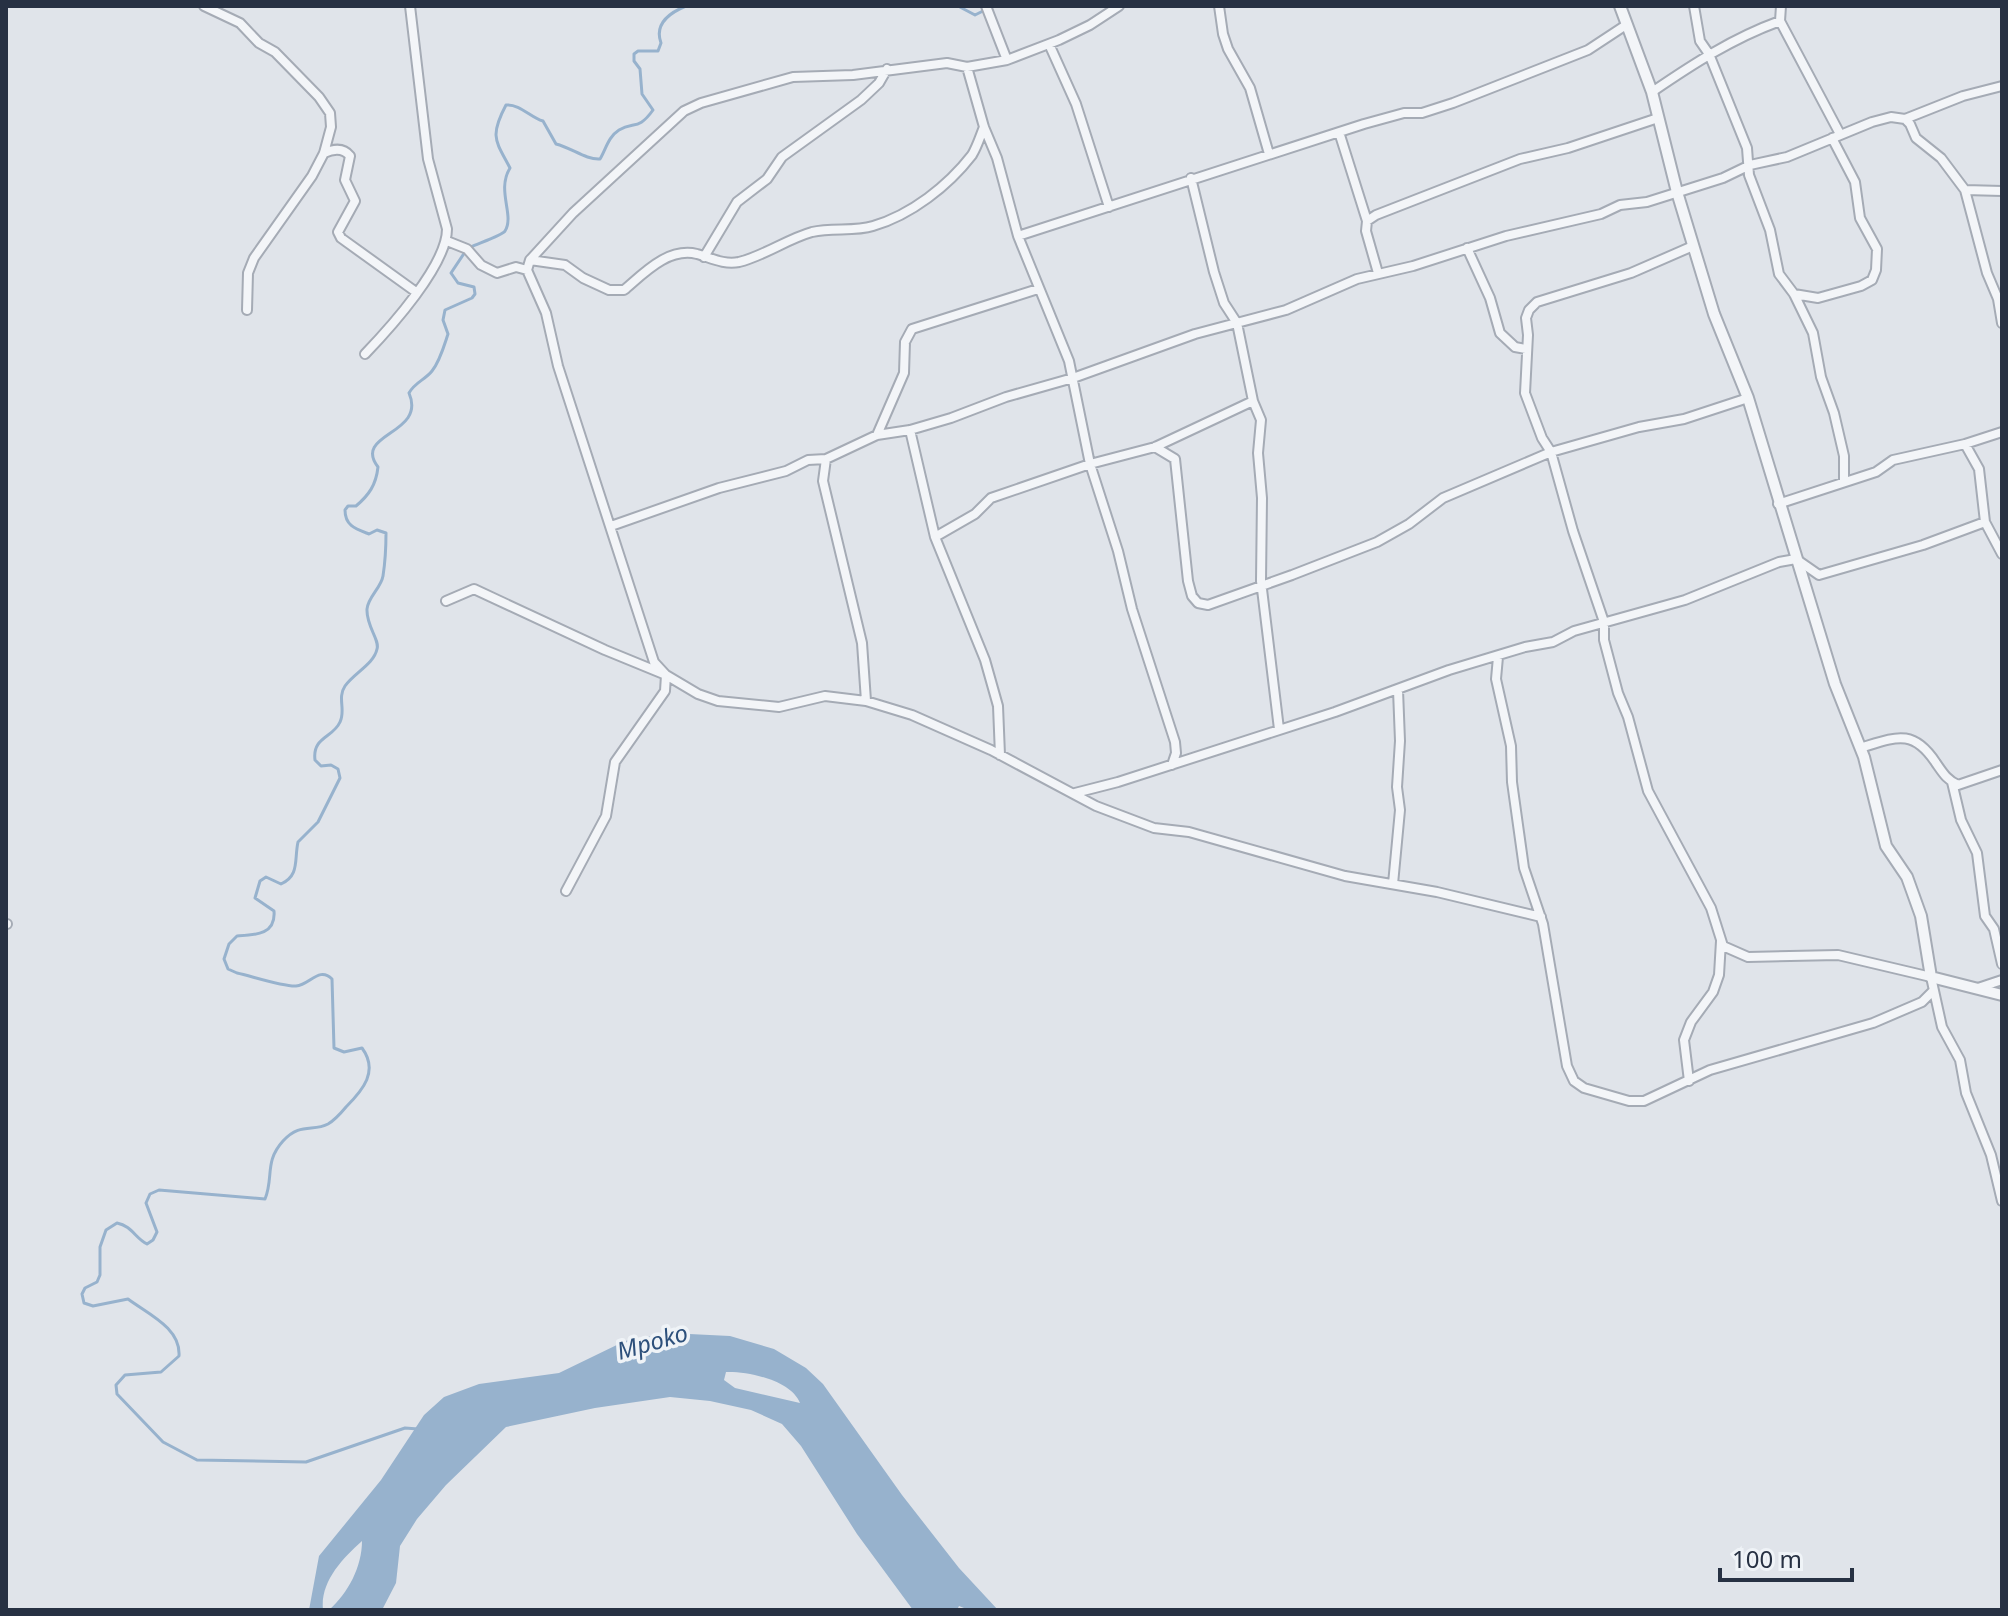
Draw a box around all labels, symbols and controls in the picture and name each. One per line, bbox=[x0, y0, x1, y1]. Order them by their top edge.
water label: Mpoko bbox=[613, 1315, 691, 1367]
scale bar bbox=[1720, 1532, 1852, 1582]
text: 100 m bbox=[1732, 1542, 1802, 1575]

